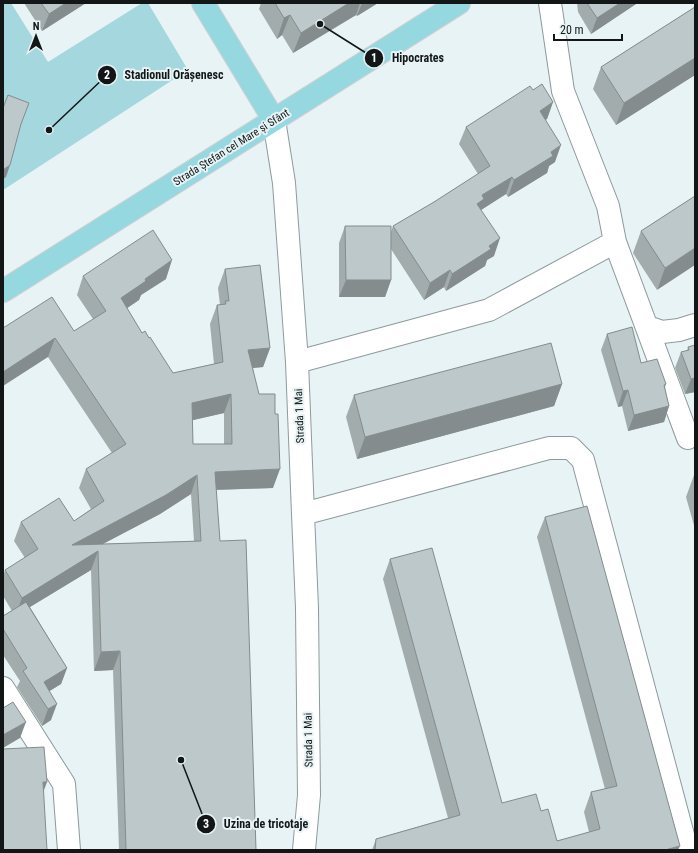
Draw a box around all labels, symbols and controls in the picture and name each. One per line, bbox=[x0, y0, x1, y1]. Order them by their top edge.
north arrow bbox=[16, 16, 56, 56]
scale bar bbox=[554, 16, 622, 42]
text: N bbox=[33, 20, 40, 33]
text: 20 m bbox=[560, 23, 584, 37]
callout: Hipocrates bbox=[364, 46, 452, 70]
text: 1 bbox=[371, 51, 377, 65]
text: Hipocrates bbox=[392, 51, 445, 65]
callout: Stadionul Orășenesc bbox=[97, 63, 231, 87]
text: 2 bbox=[104, 68, 110, 82]
text: Stadionul Orășenesc bbox=[125, 68, 224, 83]
street label: Strada Ștefan cel Mare și Sfânt bbox=[171, 106, 292, 189]
street label: Strada 1 Mai bbox=[292, 388, 307, 444]
street label: Strada 1 Mai bbox=[302, 713, 315, 767]
callout: Uzina de tricotaje bbox=[196, 812, 316, 836]
text: 3 bbox=[203, 817, 209, 831]
text: Uzina de tricotaje bbox=[224, 817, 308, 831]

